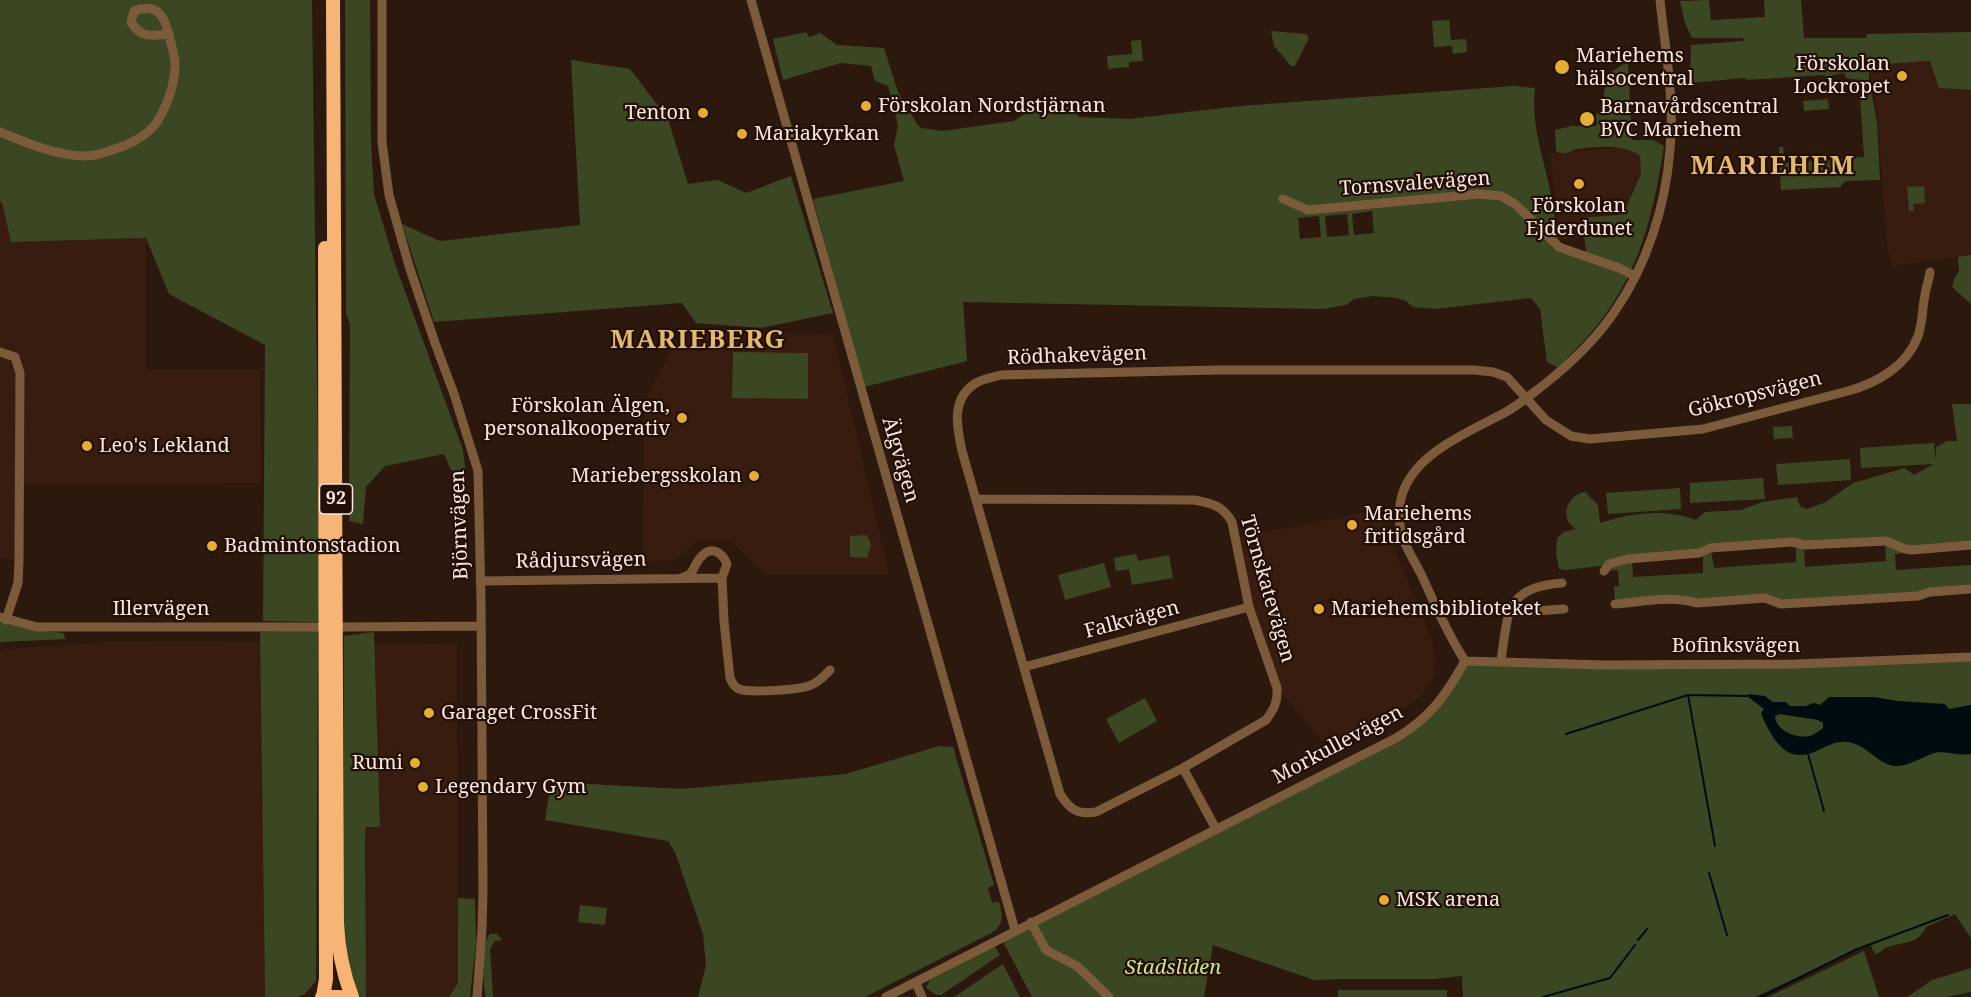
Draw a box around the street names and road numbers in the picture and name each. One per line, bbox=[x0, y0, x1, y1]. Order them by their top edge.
street label: Tornsvalevägen bbox=[1339, 167, 1491, 201]
street label: Rödhakevägen bbox=[1007, 342, 1147, 370]
street label: Gökropsvägen bbox=[1686, 367, 1824, 423]
street label: Älgvägen bbox=[876, 414, 924, 506]
street label: Björnvägen bbox=[446, 470, 474, 580]
road number: 92 bbox=[320, 484, 352, 514]
street label: Törnskatevägen bbox=[1235, 513, 1299, 665]
street label: Rådjursvägen bbox=[515, 548, 647, 574]
street label: Falkvägen bbox=[1082, 596, 1182, 644]
street label: Illervägen bbox=[112, 597, 210, 621]
street label: Bofinksvägen bbox=[1672, 634, 1800, 658]
street label: Morkullevägen bbox=[1269, 701, 1407, 789]

